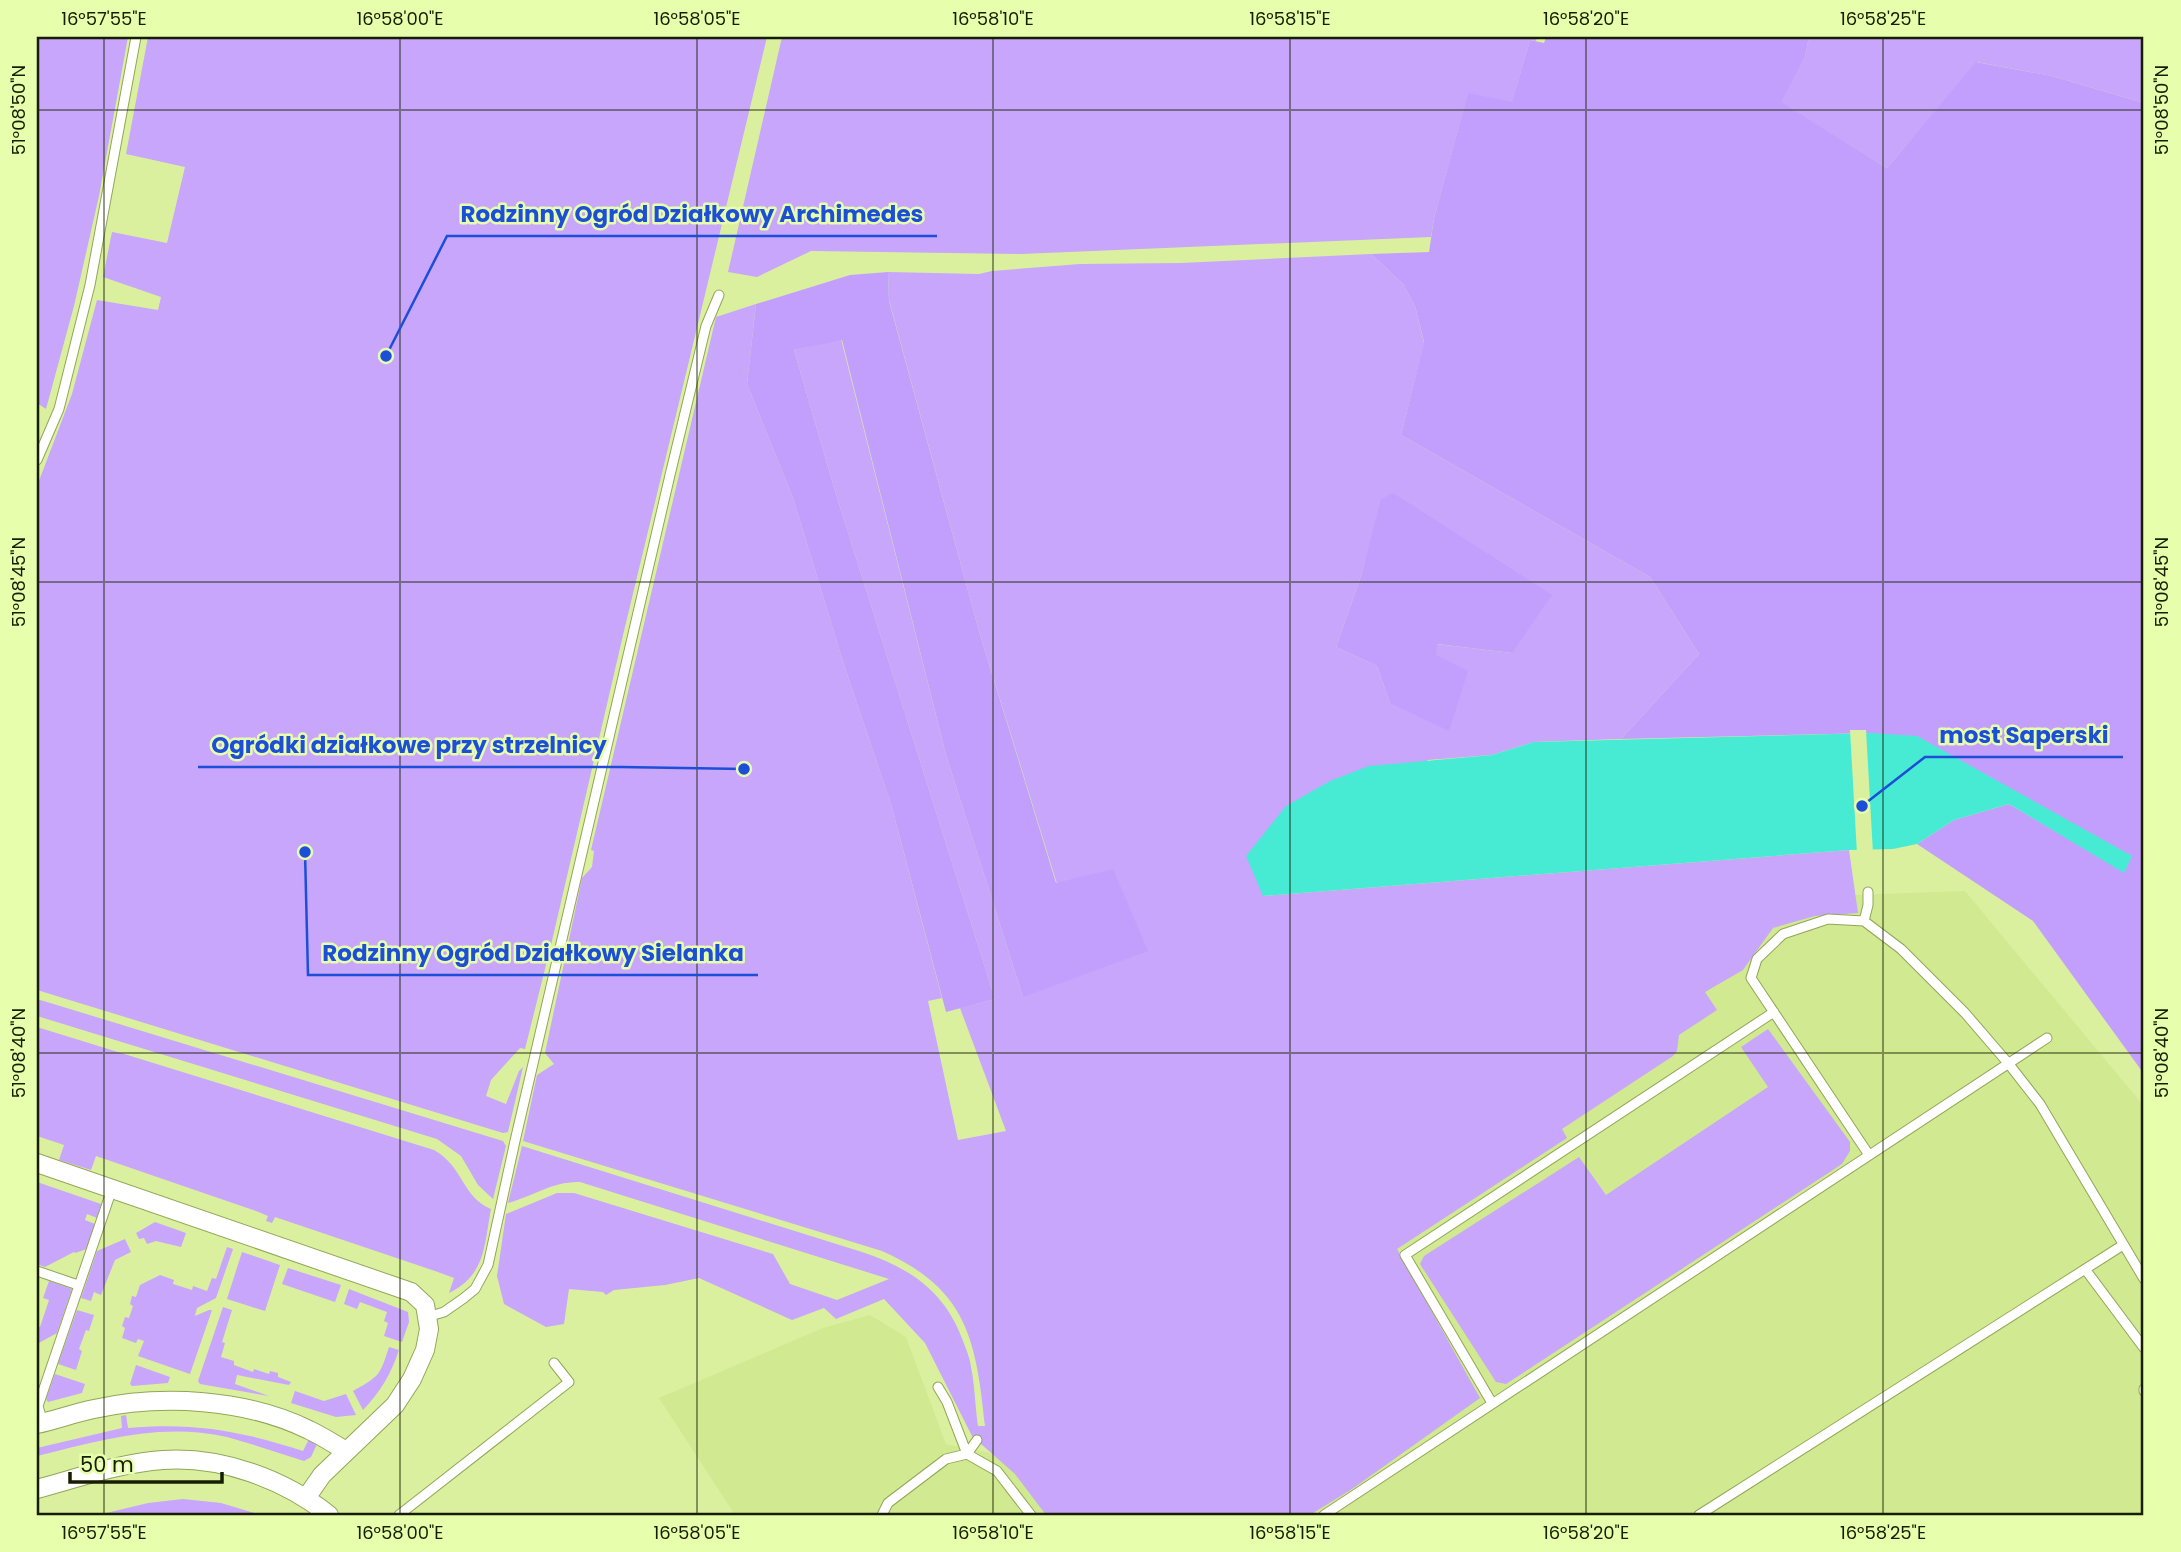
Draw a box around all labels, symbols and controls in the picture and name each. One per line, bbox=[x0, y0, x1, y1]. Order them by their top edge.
text: 16°57'55"E bbox=[61, 6, 147, 31]
text: 16°58'00"E bbox=[356, 6, 444, 31]
text: 16°58'05"E bbox=[653, 6, 741, 31]
text: 16°58'10"E bbox=[952, 6, 1034, 31]
text: 16°58'15"E bbox=[1249, 6, 1331, 31]
text: 16°58'20"E bbox=[1543, 6, 1629, 31]
text: 16°58'25"E bbox=[1840, 6, 1926, 31]
text: 51°08'50"N bbox=[6, 65, 31, 155]
text: 51°08'50"N bbox=[2149, 65, 2174, 155]
callout: Rodzinny Ogród Działkowy Archimedes bbox=[447, 192, 937, 236]
text: Rodzinny Ogród Działkowy Archimedes bbox=[461, 198, 923, 230]
text: 51°08'45"N bbox=[6, 537, 31, 627]
text: 51°08'45"N bbox=[2149, 537, 2174, 627]
callout: most Saperski bbox=[1925, 713, 2123, 757]
text: most Saperski bbox=[1939, 719, 2109, 751]
callout: Ogródki działkowe przy strzelnicy bbox=[198, 723, 621, 767]
text: Ogródki działkowe przy strzelnicy bbox=[211, 729, 607, 761]
callout: Rodzinny Ogród Działkowy Sielanka bbox=[308, 931, 758, 975]
text: Rodzinny Ogród Działkowy Sielanka bbox=[322, 937, 744, 969]
text: 51°08'40"N bbox=[6, 1008, 31, 1098]
text: 51°08'40"N bbox=[2149, 1008, 2174, 1098]
scale bar bbox=[70, 1440, 222, 1484]
text: 50 m bbox=[80, 1450, 134, 1479]
text: 16°57'55"E bbox=[61, 1520, 147, 1545]
text: 16°58'00"E bbox=[356, 1520, 444, 1545]
text: 16°58'05"E bbox=[653, 1520, 741, 1545]
text: 16°58'10"E bbox=[952, 1520, 1034, 1545]
text: 16°58'15"E bbox=[1249, 1520, 1331, 1545]
text: 16°58'20"E bbox=[1543, 1520, 1629, 1545]
text: 16°58'25"E bbox=[1840, 1520, 1926, 1545]

